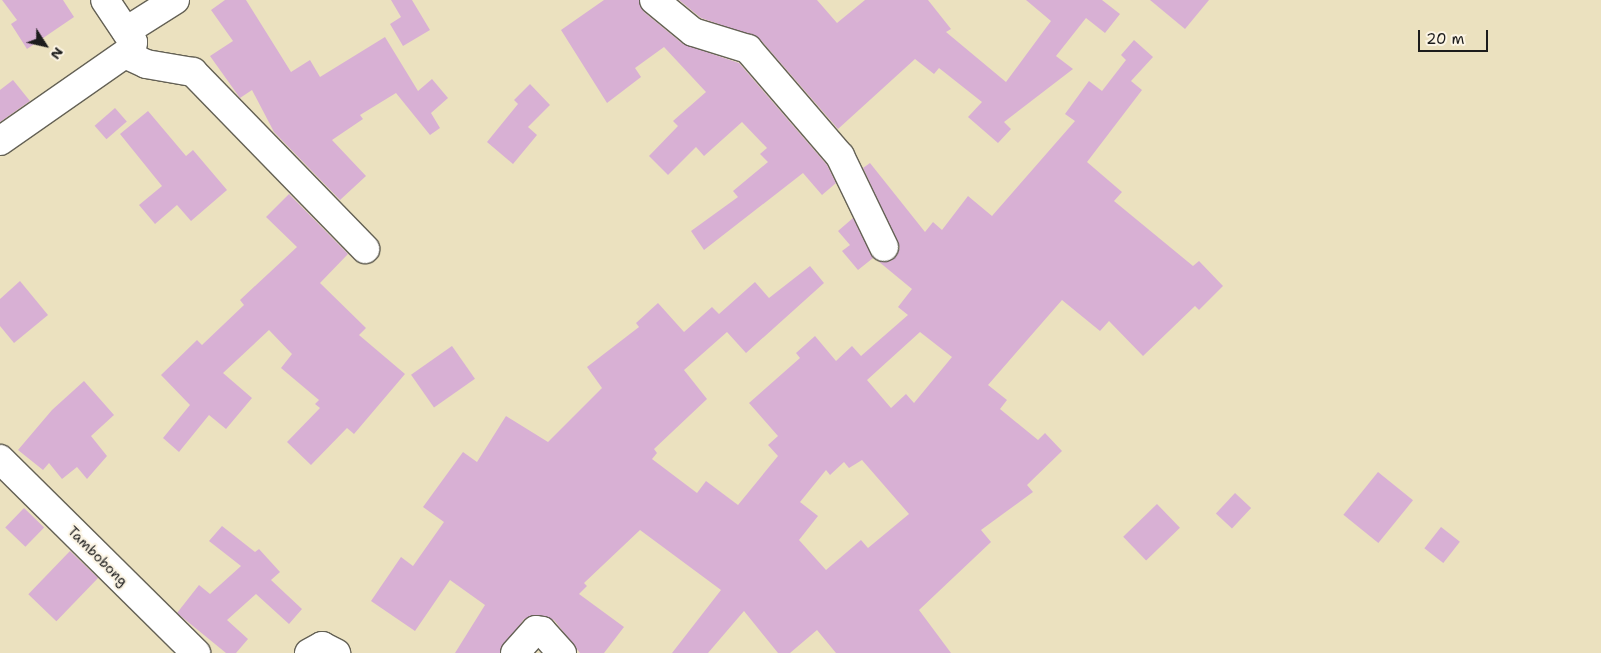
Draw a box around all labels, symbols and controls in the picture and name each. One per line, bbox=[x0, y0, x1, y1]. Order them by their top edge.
north arrow bbox=[20, 20, 70, 70]
scale bar bbox=[1421, 20, 1491, 52]
text: 20 m bbox=[1426, 29, 1465, 49]
text: N bbox=[47, 44, 68, 63]
street label: Tambobong bbox=[64, 522, 132, 590]

